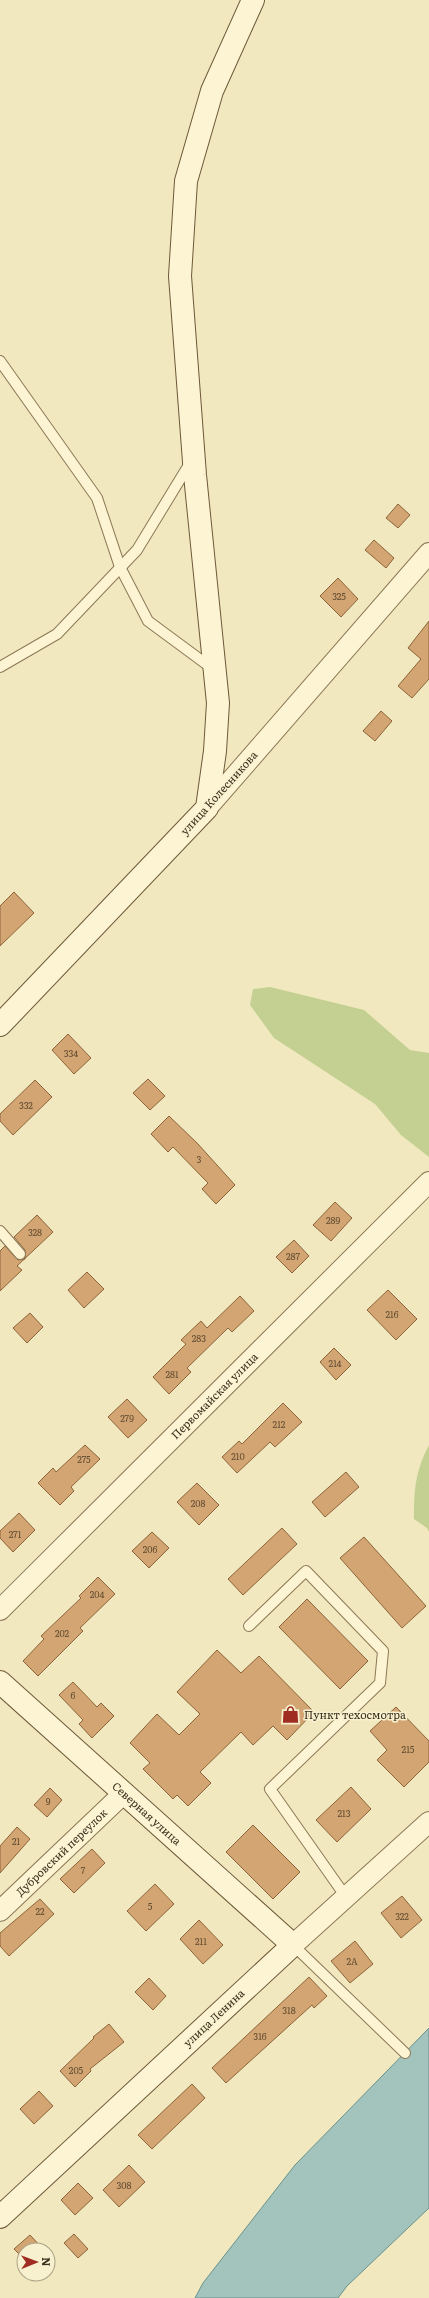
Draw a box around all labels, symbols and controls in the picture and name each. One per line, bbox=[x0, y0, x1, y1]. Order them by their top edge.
house number: 325 bbox=[332, 589, 346, 603]
street label: улица Колесникова bbox=[176, 747, 260, 838]
house number: 334 bbox=[64, 1046, 78, 1060]
house number: 332 bbox=[19, 1098, 33, 1112]
house number: 3 bbox=[197, 1152, 202, 1166]
house number: 289 bbox=[326, 1213, 340, 1227]
house number: 328 bbox=[28, 1225, 42, 1239]
house number: 287 bbox=[286, 1249, 300, 1263]
house number: 216 bbox=[385, 1307, 399, 1321]
house number: 283 bbox=[192, 1331, 206, 1345]
street label: Первомайская улица bbox=[167, 1348, 261, 1442]
house number: 214 bbox=[329, 1356, 341, 1370]
house number: 281 bbox=[165, 1367, 179, 1381]
house number: 279 bbox=[120, 1411, 134, 1425]
house number: 212 bbox=[273, 1417, 286, 1431]
house number: 210 bbox=[231, 1449, 245, 1463]
house number: 275 bbox=[77, 1452, 91, 1466]
house number: 208 bbox=[191, 1496, 205, 1510]
house number: 271 bbox=[9, 1527, 22, 1541]
house number: 206 bbox=[143, 1542, 157, 1556]
house number: 204 bbox=[90, 1587, 104, 1601]
house number: 202 bbox=[55, 1626, 70, 1640]
house number: 6 bbox=[71, 1688, 76, 1702]
shop icon: Пункт техосмотра bbox=[281, 1705, 301, 1725]
place label: Пункт техосмотра bbox=[304, 1706, 406, 1722]
house number: 215 bbox=[402, 1742, 415, 1756]
street label: Северная улица bbox=[109, 1778, 185, 1848]
house number: 9 bbox=[46, 1794, 51, 1808]
street label: Дубровский переулок bbox=[12, 1804, 110, 1899]
house number: 213 bbox=[337, 1806, 351, 1820]
house number: 21 bbox=[12, 1834, 20, 1848]
house number: 7 bbox=[81, 1863, 86, 1877]
house number: 5 bbox=[148, 1899, 153, 1913]
house number: 22 bbox=[35, 1904, 45, 1918]
house number: 322 bbox=[395, 1909, 409, 1923]
house number: 211 bbox=[195, 1934, 207, 1948]
house number: 2А bbox=[346, 1954, 358, 1968]
street label: улица Ленина bbox=[179, 1985, 248, 2050]
house number: 318 bbox=[282, 2003, 296, 2017]
house number: 316 bbox=[253, 2029, 267, 2043]
house number: 205 bbox=[69, 2063, 84, 2077]
house number: 308 bbox=[116, 2178, 132, 2192]
north arrow bbox=[16, 2242, 56, 2282]
text: N bbox=[39, 2257, 55, 2267]

